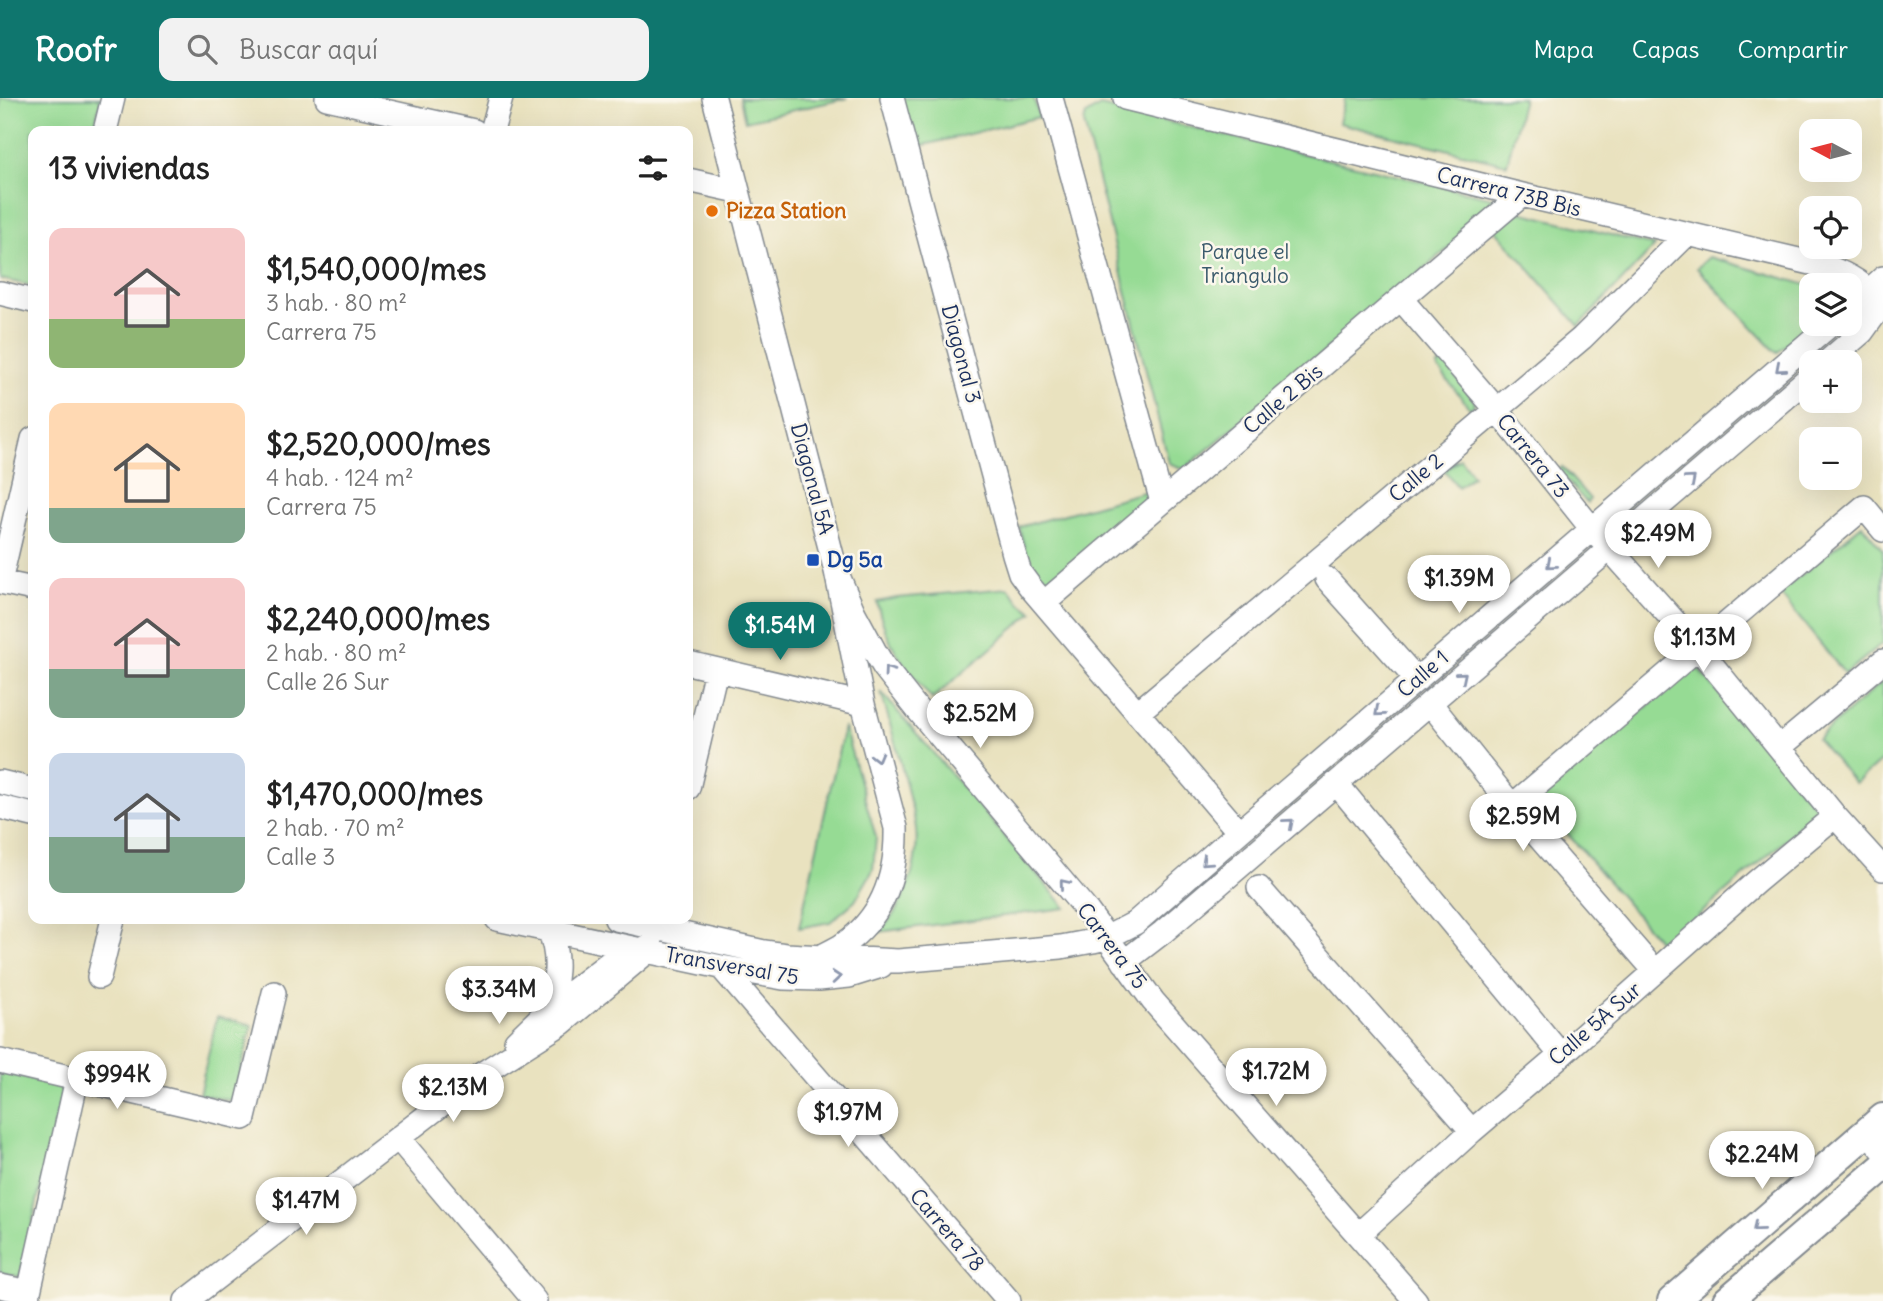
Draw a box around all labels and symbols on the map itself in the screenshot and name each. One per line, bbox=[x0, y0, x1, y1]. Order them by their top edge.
north arrow bbox=[1799, 119, 1862, 182]
street label: Carrera 73B Bis bbox=[1434, 161, 1584, 222]
place label: Pizza Station bbox=[726, 197, 846, 224]
marker: Pizza Station bbox=[704, 203, 720, 219]
park label: Parque el Triangulo bbox=[1201, 238, 1289, 289]
street label: Diagonal 3 bbox=[935, 302, 988, 406]
street label: Calle 2 Bis bbox=[1237, 357, 1328, 440]
one-way arrow bbox=[1775, 360, 1788, 372]
street label: Carrera 73 bbox=[1491, 408, 1576, 503]
street label: Diagonal 5A bbox=[785, 420, 840, 538]
street label: Calle 2 bbox=[1383, 447, 1448, 508]
one-way arrow bbox=[1682, 476, 1695, 488]
pin: $2.49M bbox=[1601, 510, 1715, 570]
place label: Dg 5a bbox=[827, 546, 883, 573]
marker: Dg 5a bbox=[805, 552, 821, 568]
pin: $1.39M bbox=[1402, 556, 1516, 615]
one-way arrow bbox=[1546, 556, 1559, 568]
pin: $1.54M bbox=[723, 602, 837, 662]
pin: $1.13M bbox=[1646, 614, 1760, 674]
street label: Calle 1 bbox=[1391, 644, 1454, 703]
one-way arrow bbox=[884, 666, 896, 679]
one-way arrow bbox=[1454, 671, 1467, 684]
pin: $2.52M bbox=[923, 690, 1037, 750]
one-way arrow bbox=[1374, 704, 1387, 716]
one-way arrow bbox=[869, 751, 883, 763]
pin: $2.59M bbox=[1466, 794, 1580, 853]
one-way arrow bbox=[1281, 819, 1294, 831]
one-way arrow bbox=[1202, 853, 1215, 865]
one-way arrow bbox=[1060, 879, 1072, 892]
street label: Carrera 75 bbox=[1071, 897, 1154, 994]
street label: Transversal 75 bbox=[663, 940, 801, 991]
pin: $3.34M bbox=[442, 967, 556, 1026]
one-way arrow bbox=[831, 970, 842, 985]
street label: Calle 5A Sur bbox=[1543, 976, 1647, 1071]
pin: $1.72M bbox=[1219, 1048, 1333, 1108]
pin: $994K bbox=[68, 1052, 166, 1111]
pin: $2.13M bbox=[396, 1065, 510, 1124]
pin: $1.97M bbox=[791, 1090, 905, 1149]
pin: $2.24M bbox=[1705, 1132, 1819, 1191]
pin: $1.47M bbox=[249, 1178, 363, 1237]
street label: Carrera 78 bbox=[904, 1183, 991, 1277]
one-way arrow bbox=[1753, 1219, 1766, 1231]

